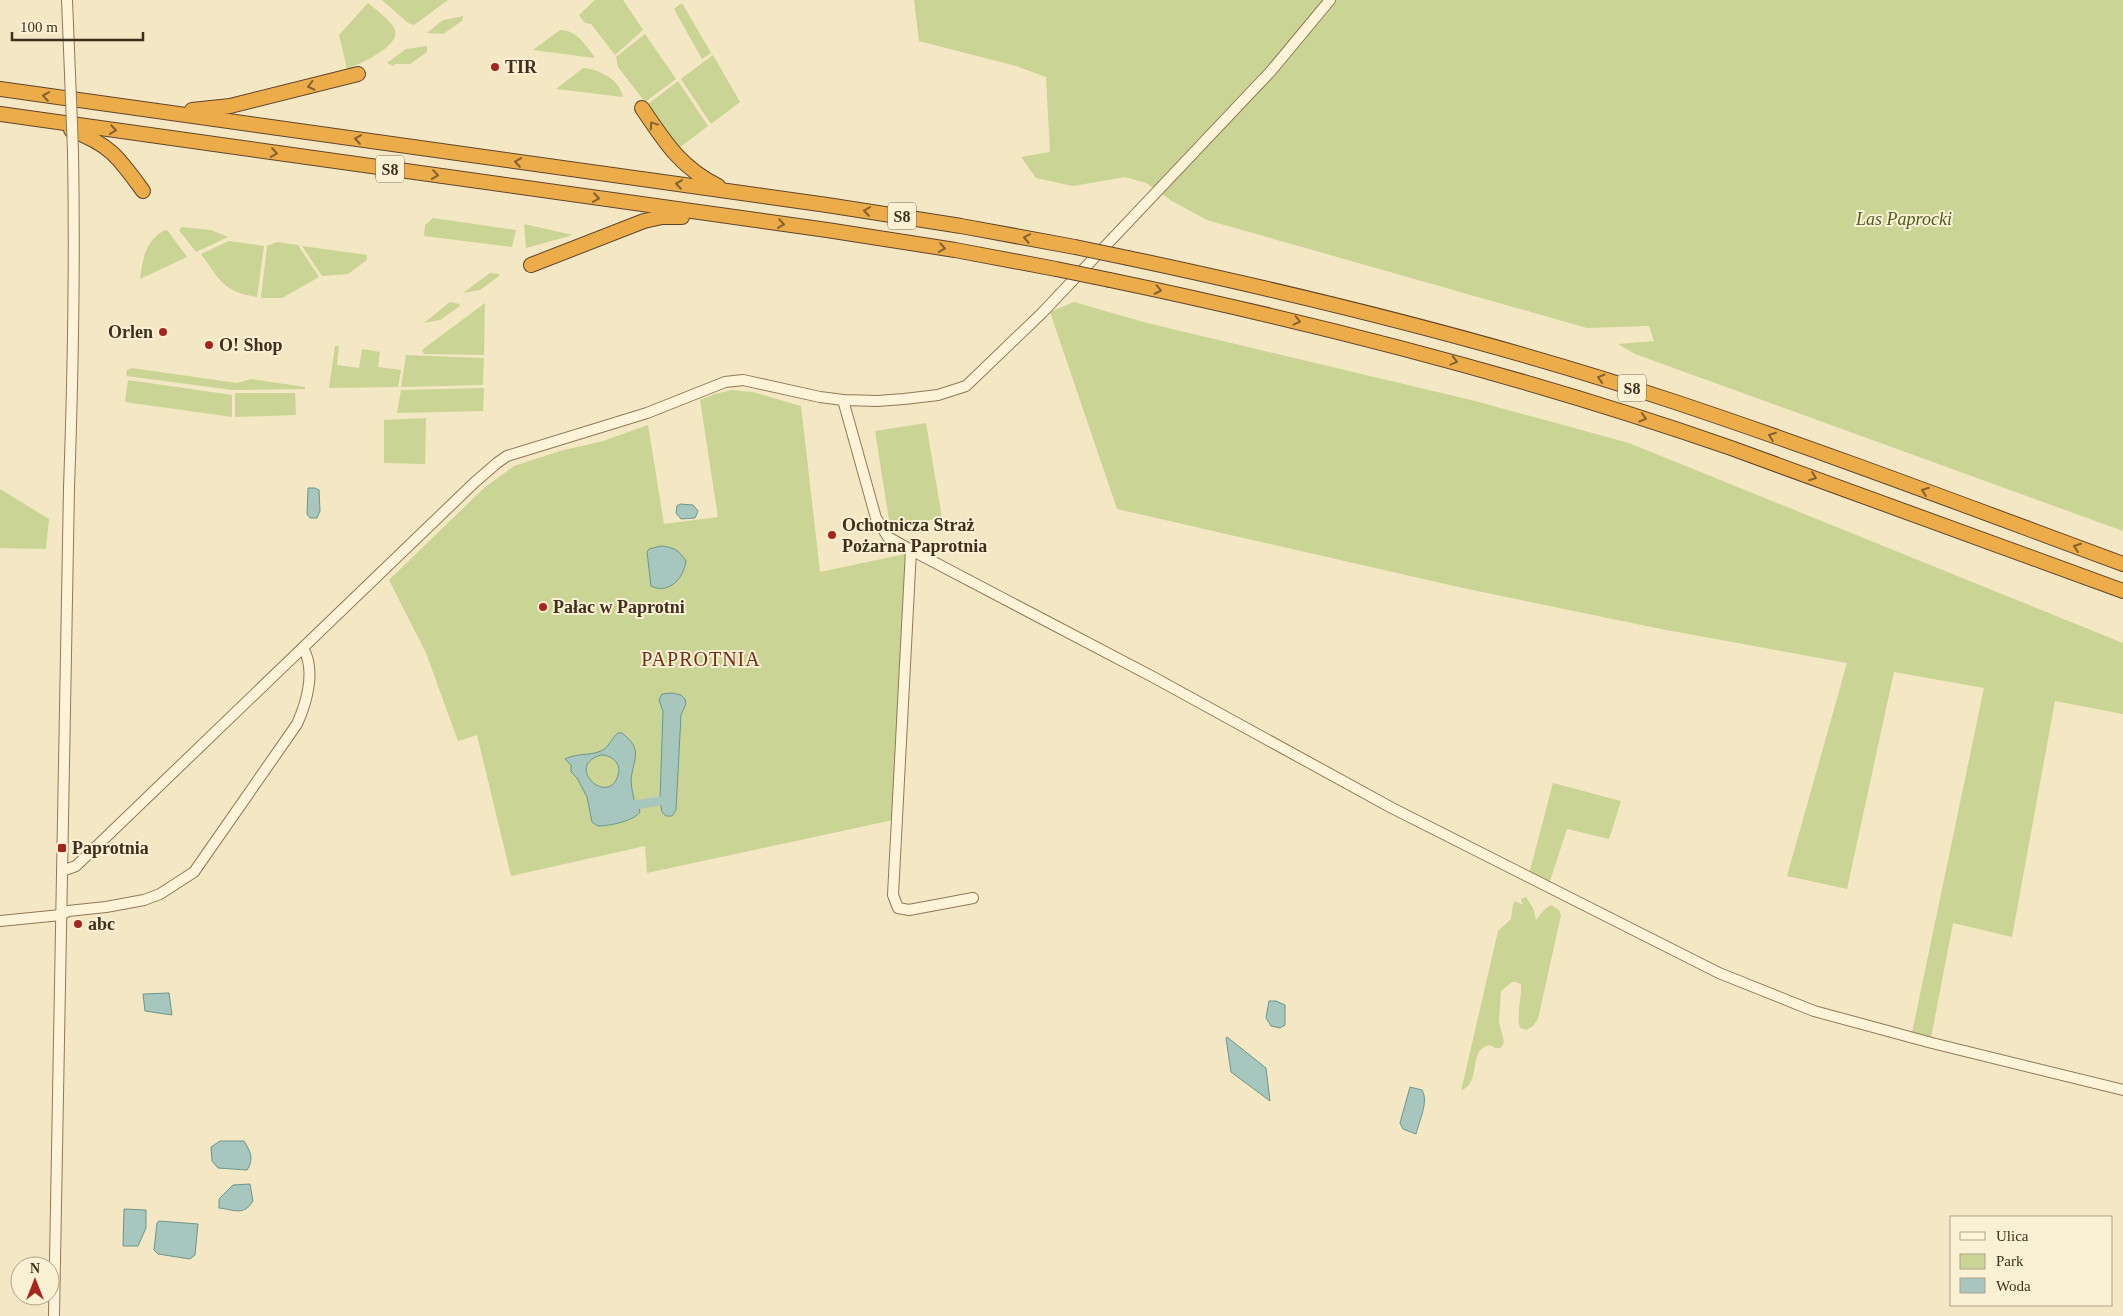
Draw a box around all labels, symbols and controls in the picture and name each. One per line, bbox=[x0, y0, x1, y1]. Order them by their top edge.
scale bar bbox=[12, 10, 144, 42]
text: 100 m bbox=[20, 19, 58, 35]
place label: TIR bbox=[505, 57, 538, 77]
marker: TIR bbox=[489, 61, 501, 73]
one-way arrow bbox=[306, 80, 315, 91]
one-way arrow bbox=[41, 91, 49, 102]
one-way arrow bbox=[650, 121, 659, 131]
one-way arrow bbox=[109, 124, 117, 135]
one-way arrow bbox=[353, 134, 361, 145]
one-way arrow bbox=[270, 147, 278, 158]
road number: S8 bbox=[376, 156, 404, 182]
one-way arrow bbox=[514, 157, 523, 167]
one-way arrow bbox=[431, 169, 439, 180]
one-way arrow bbox=[675, 179, 683, 190]
one-way arrow bbox=[591, 192, 600, 202]
road number: S8 bbox=[888, 202, 916, 230]
one-way arrow bbox=[863, 206, 871, 216]
park label: Las Paprocki bbox=[1855, 209, 1952, 229]
one-way arrow bbox=[777, 218, 786, 228]
one-way arrow bbox=[1023, 233, 1032, 244]
one-way arrow bbox=[938, 242, 946, 253]
one-way arrow bbox=[1153, 284, 1162, 295]
one-way arrow bbox=[1292, 315, 1301, 326]
place label: Orlen bbox=[108, 322, 153, 342]
marker: Orlen bbox=[157, 326, 169, 338]
place label: O! Shop bbox=[219, 335, 283, 355]
marker: O! Shop bbox=[203, 339, 215, 351]
one-way arrow bbox=[1450, 355, 1459, 366]
one-way arrow bbox=[1598, 374, 1606, 384]
road number: S8 bbox=[1618, 374, 1646, 402]
one-way arrow bbox=[1639, 413, 1647, 423]
one-way arrow bbox=[1768, 432, 1777, 442]
one-way arrow bbox=[1809, 471, 1817, 481]
one-way arrow bbox=[1921, 487, 1930, 497]
place label: Ochotnicza Straż Pożarna Paprotnia bbox=[842, 515, 987, 556]
marker: Ochotnicza Straż Pożarna Paprotnia bbox=[826, 529, 838, 541]
one-way arrow bbox=[2073, 543, 2082, 554]
place label: Pałac w Paprotni bbox=[553, 597, 685, 617]
marker: Pałac w Paprotni bbox=[537, 601, 549, 613]
district label: PAPROTNIA bbox=[641, 648, 761, 670]
place label: Paprotnia bbox=[72, 838, 149, 858]
marker: Paprotnia bbox=[56, 842, 68, 854]
place label: abc bbox=[88, 914, 115, 934]
marker: abc bbox=[72, 918, 84, 930]
legend bbox=[1950, 1216, 2113, 1306]
text: Ulica bbox=[1996, 1228, 2029, 1244]
text: Park bbox=[1996, 1253, 2024, 1269]
north arrow bbox=[10, 1256, 60, 1306]
text: N bbox=[30, 1261, 40, 1276]
text: Woda bbox=[1996, 1278, 2031, 1294]

